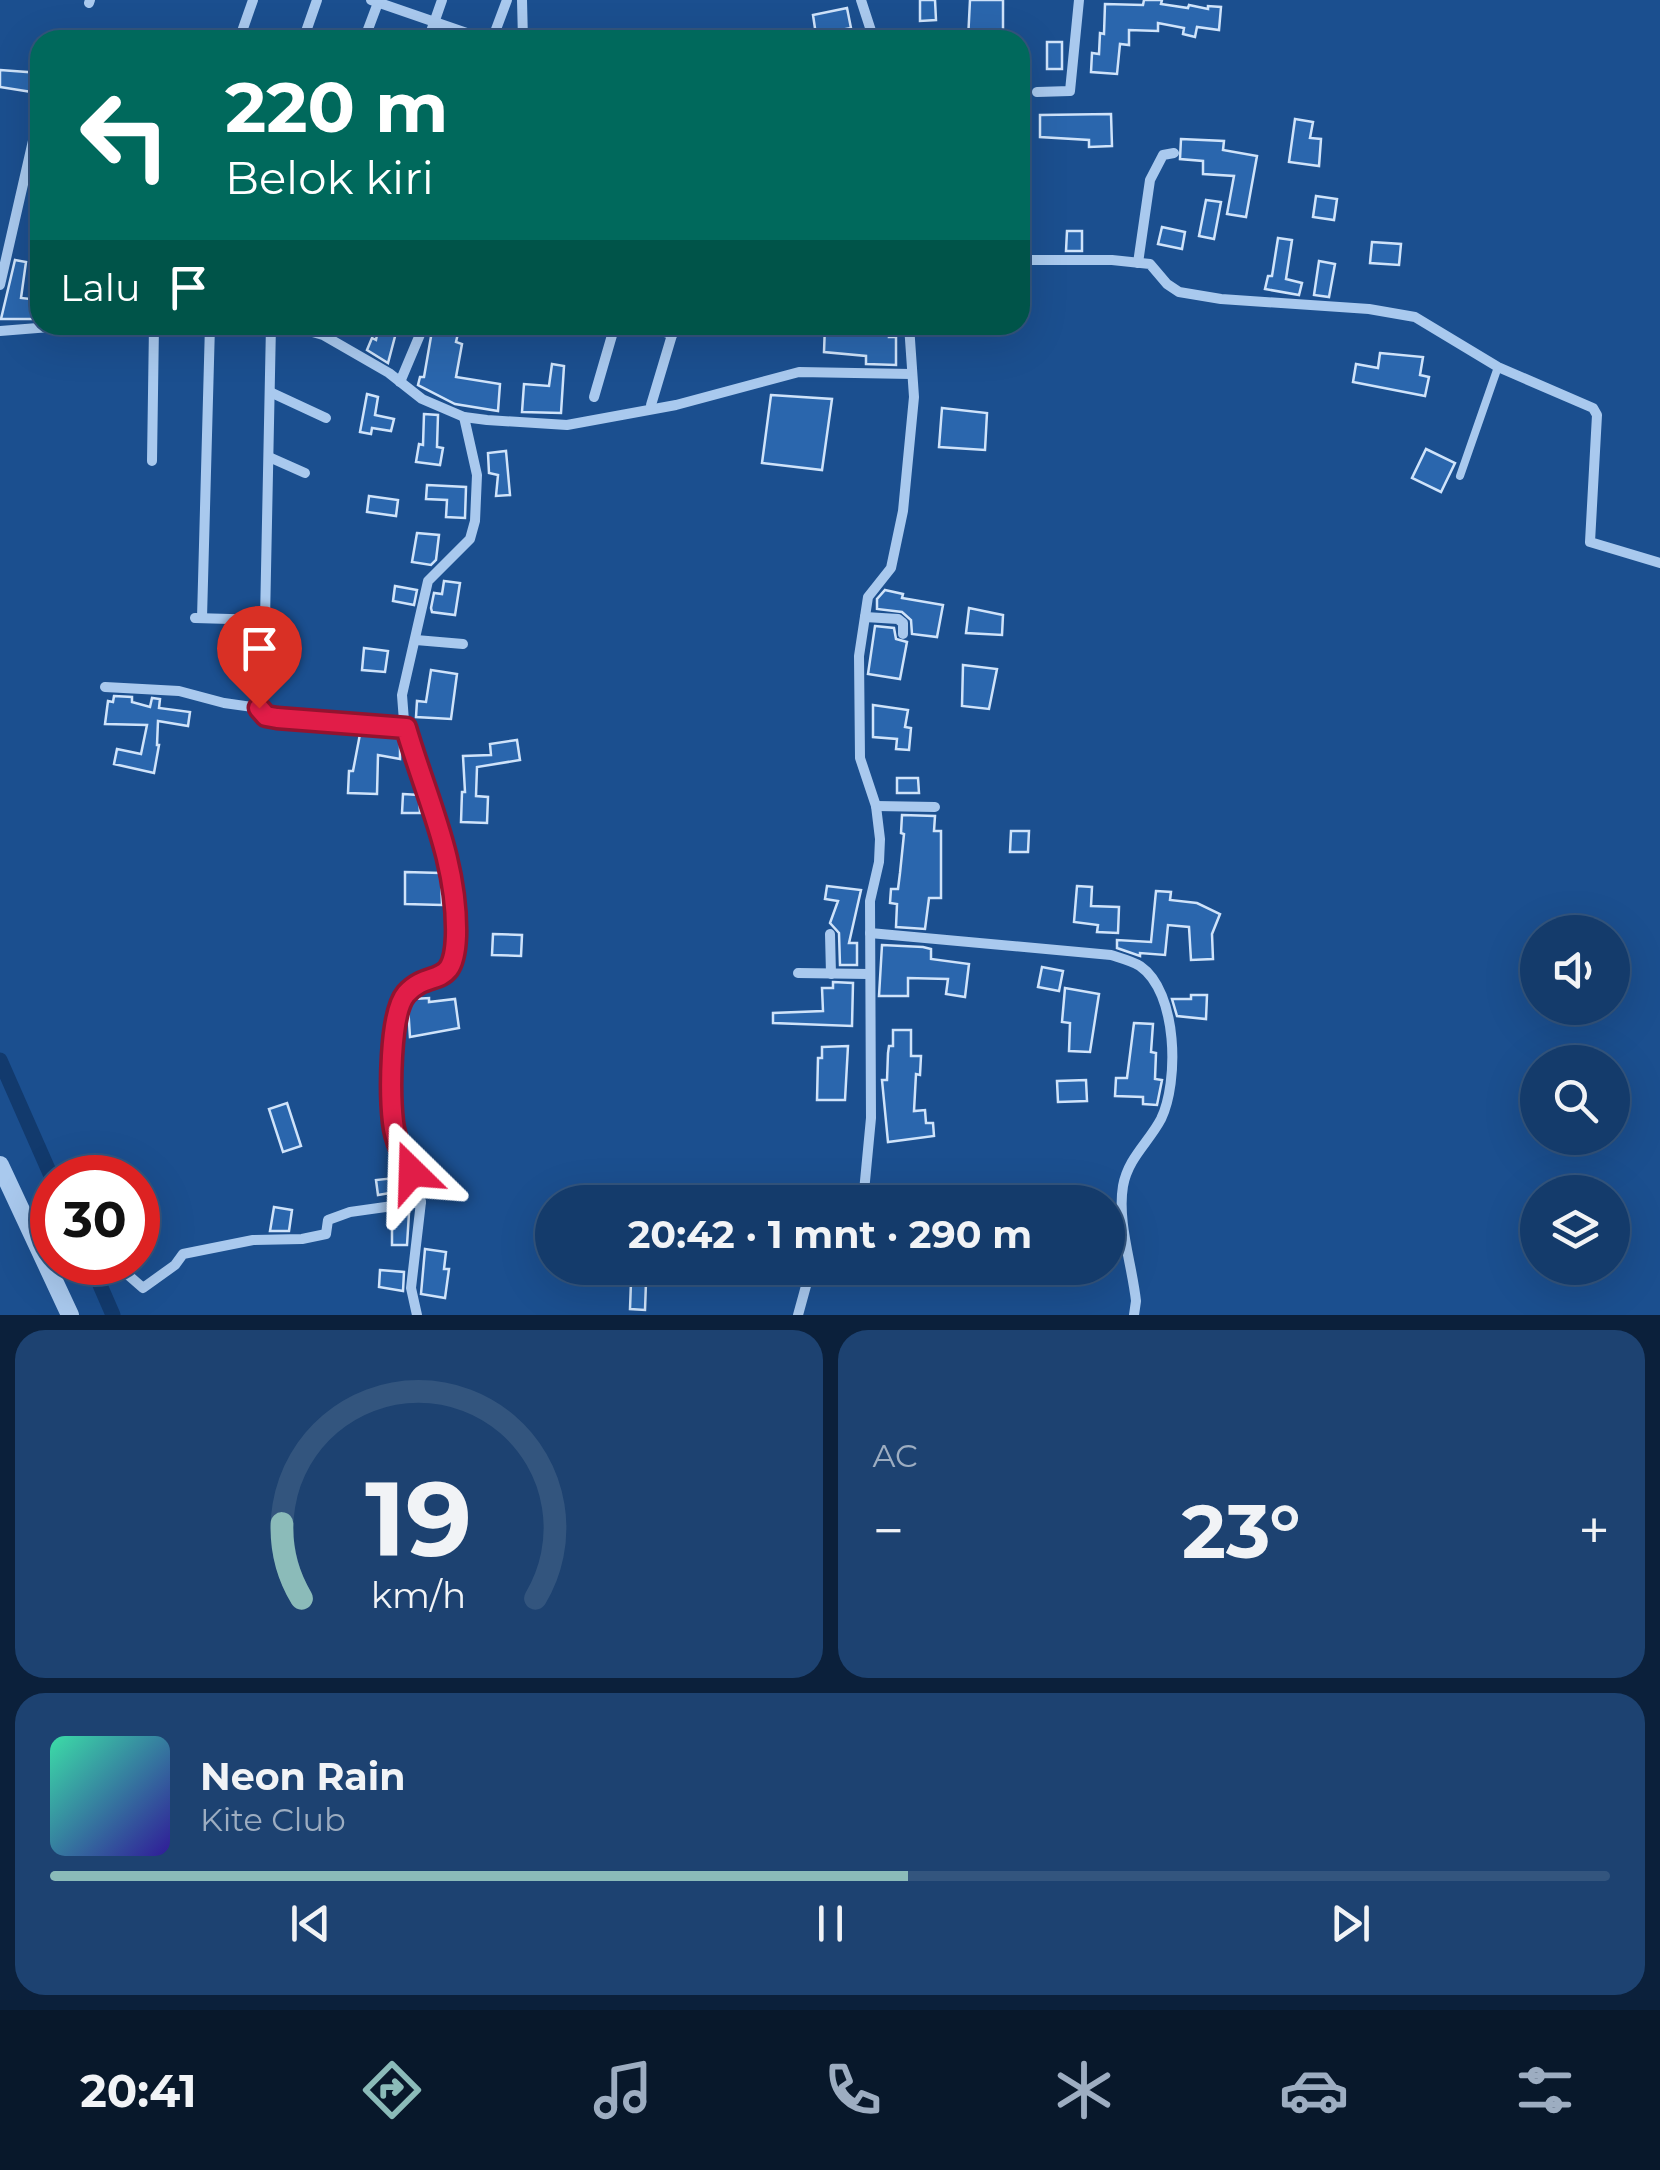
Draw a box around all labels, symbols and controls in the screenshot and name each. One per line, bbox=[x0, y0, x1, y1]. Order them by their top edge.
text: 220 m bbox=[225, 64, 448, 150]
icon: left bbox=[60, 70, 190, 200]
text: Belok kiri bbox=[225, 150, 434, 205]
icon: arrive bbox=[161, 260, 216, 315]
text: Lalu bbox=[60, 264, 141, 311]
pin bbox=[217, 606, 302, 709]
icon: arrive bbox=[232, 621, 287, 676]
map controls bbox=[1520, 915, 1630, 1285]
button: sound bbox=[1520, 915, 1630, 1025]
button: search bbox=[1520, 1045, 1630, 1155]
position arrow bbox=[360, 1120, 464, 1224]
speed limit sign: 30 bbox=[30, 1155, 160, 1285]
button: layers bbox=[1520, 1175, 1630, 1285]
text: 20:42 · 1 mnt · 290 m bbox=[628, 1211, 1032, 1258]
text: AC bbox=[873, 1436, 918, 1475]
text: 19 bbox=[365, 1455, 472, 1582]
text: 23° bbox=[1182, 1485, 1301, 1577]
text: − bbox=[873, 1497, 904, 1564]
text: + bbox=[1578, 1497, 1610, 1564]
text: km/h bbox=[371, 1573, 466, 1617]
text: Neon Rain bbox=[200, 1753, 405, 1800]
text: Kite Club bbox=[200, 1800, 346, 1839]
icon: previous bbox=[283, 1896, 338, 1951]
icon: pause bbox=[803, 1896, 858, 1951]
icon: next bbox=[1323, 1896, 1378, 1951]
icon: directions bbox=[357, 2055, 427, 2125]
icon: music bbox=[588, 2055, 658, 2125]
icon: phone bbox=[818, 2055, 888, 2125]
icon: climate bbox=[1049, 2055, 1119, 2125]
icon: car bbox=[1279, 2055, 1349, 2125]
icon: filters bbox=[1510, 2055, 1580, 2125]
text: 20:41 bbox=[80, 2063, 197, 2118]

